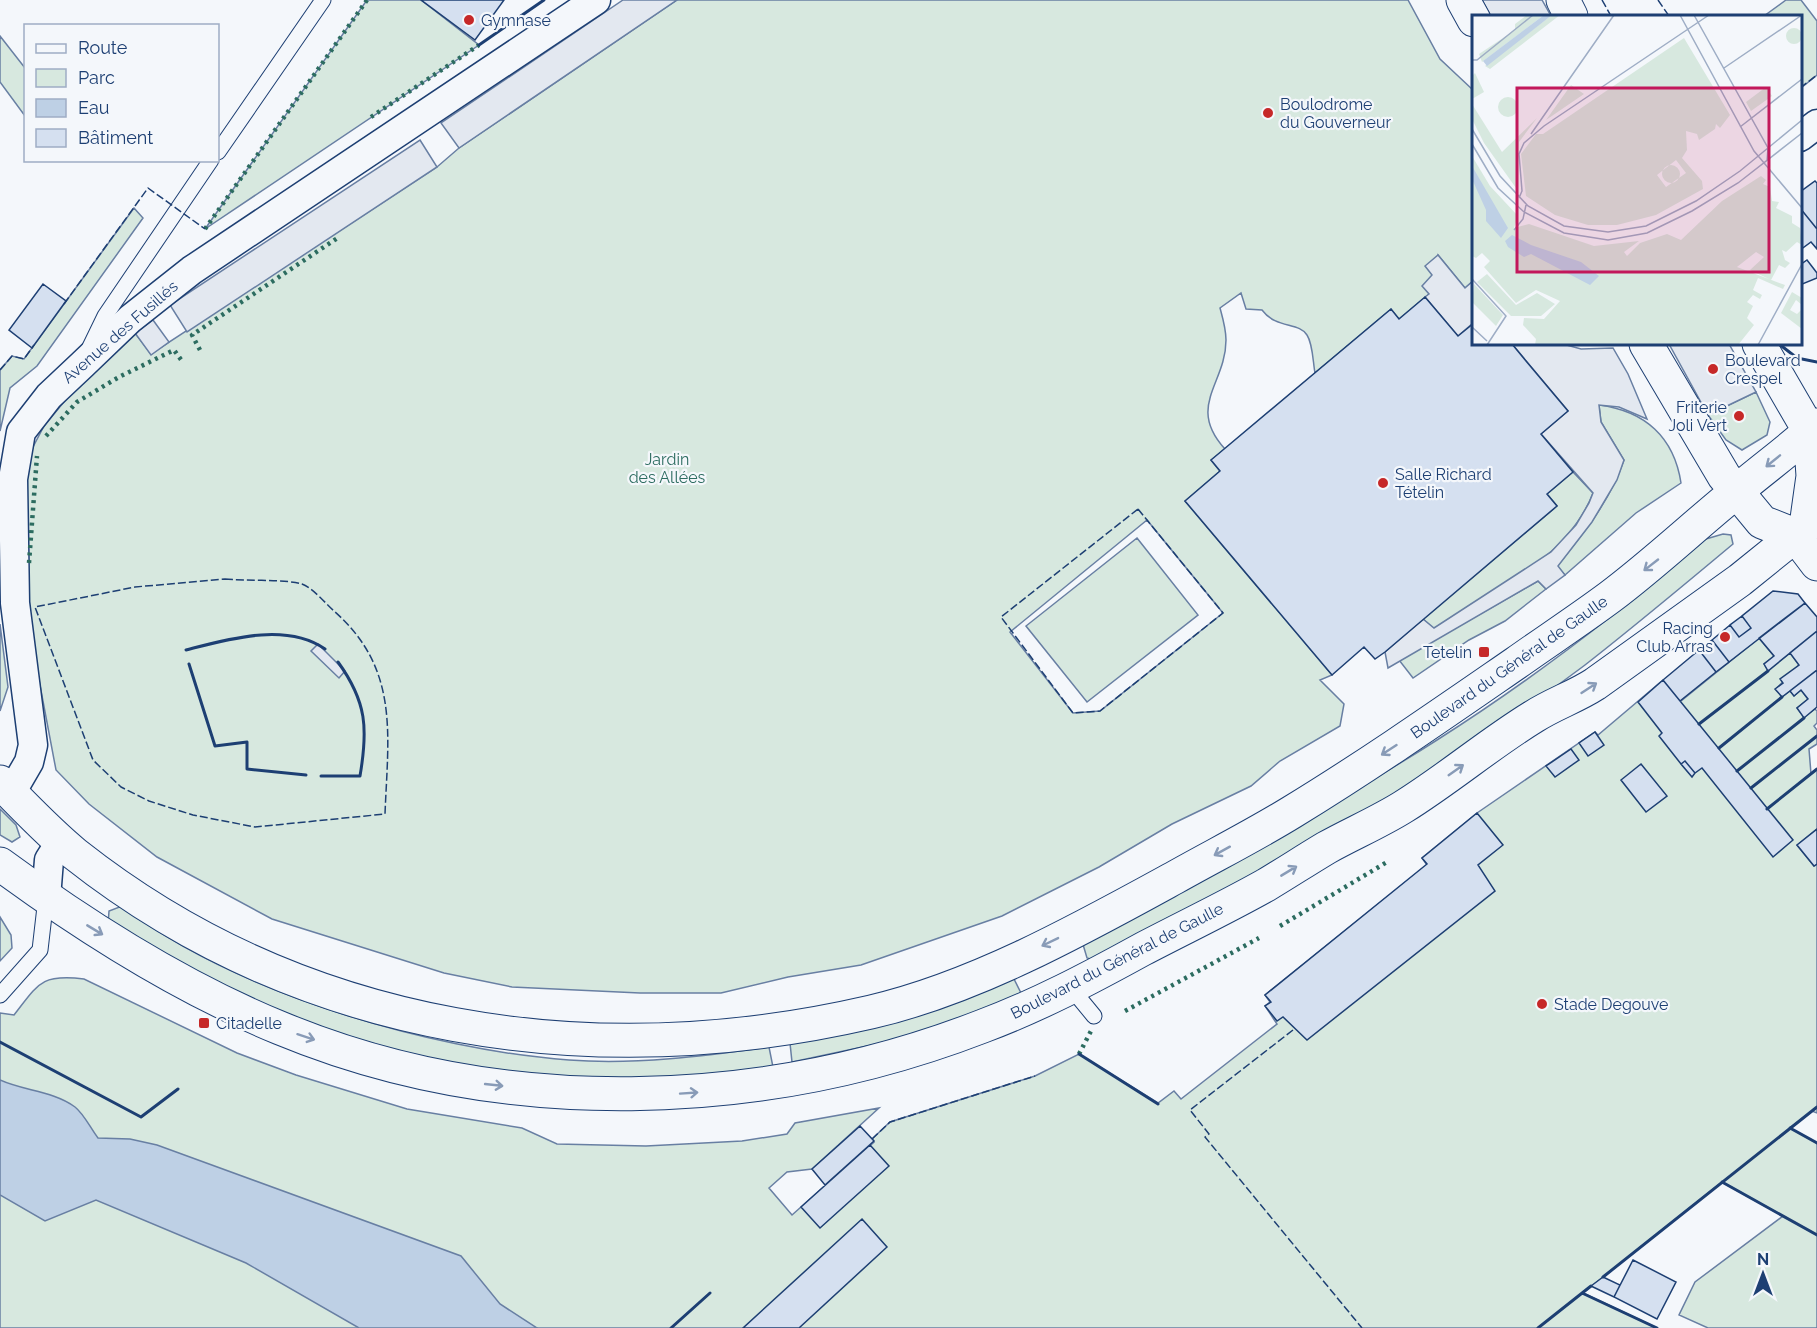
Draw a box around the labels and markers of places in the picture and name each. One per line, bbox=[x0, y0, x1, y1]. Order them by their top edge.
place label: Gymnase bbox=[481, 11, 551, 30]
marker: Gymnase bbox=[462, 13, 476, 27]
place label: Boulodrome du Gouverneur bbox=[1280, 95, 1391, 132]
marker: Boulodrome du Gouverneur bbox=[1261, 106, 1275, 120]
place label: Boulevard Crespel bbox=[1725, 351, 1801, 388]
marker: Boulevard Crespel bbox=[1706, 362, 1720, 376]
place label: Friterie Joli Vert bbox=[1668, 398, 1728, 435]
marker: Friterie Joli Vert bbox=[1732, 409, 1746, 423]
place label: Salle Richard Tételin bbox=[1395, 465, 1492, 502]
marker: Salle Richard Tételin bbox=[1376, 476, 1390, 490]
place label: Racing Club Arras bbox=[1636, 619, 1713, 656]
marker: Racing Club Arras bbox=[1718, 630, 1732, 644]
place label: Tetelin bbox=[1423, 643, 1472, 662]
marker: Tetelin bbox=[1477, 645, 1491, 659]
place label: Stade Degouve bbox=[1554, 995, 1668, 1014]
marker: Stade Degouve bbox=[1535, 997, 1549, 1011]
place label: Citadelle bbox=[216, 1014, 282, 1033]
marker: Citadelle bbox=[197, 1016, 211, 1030]

